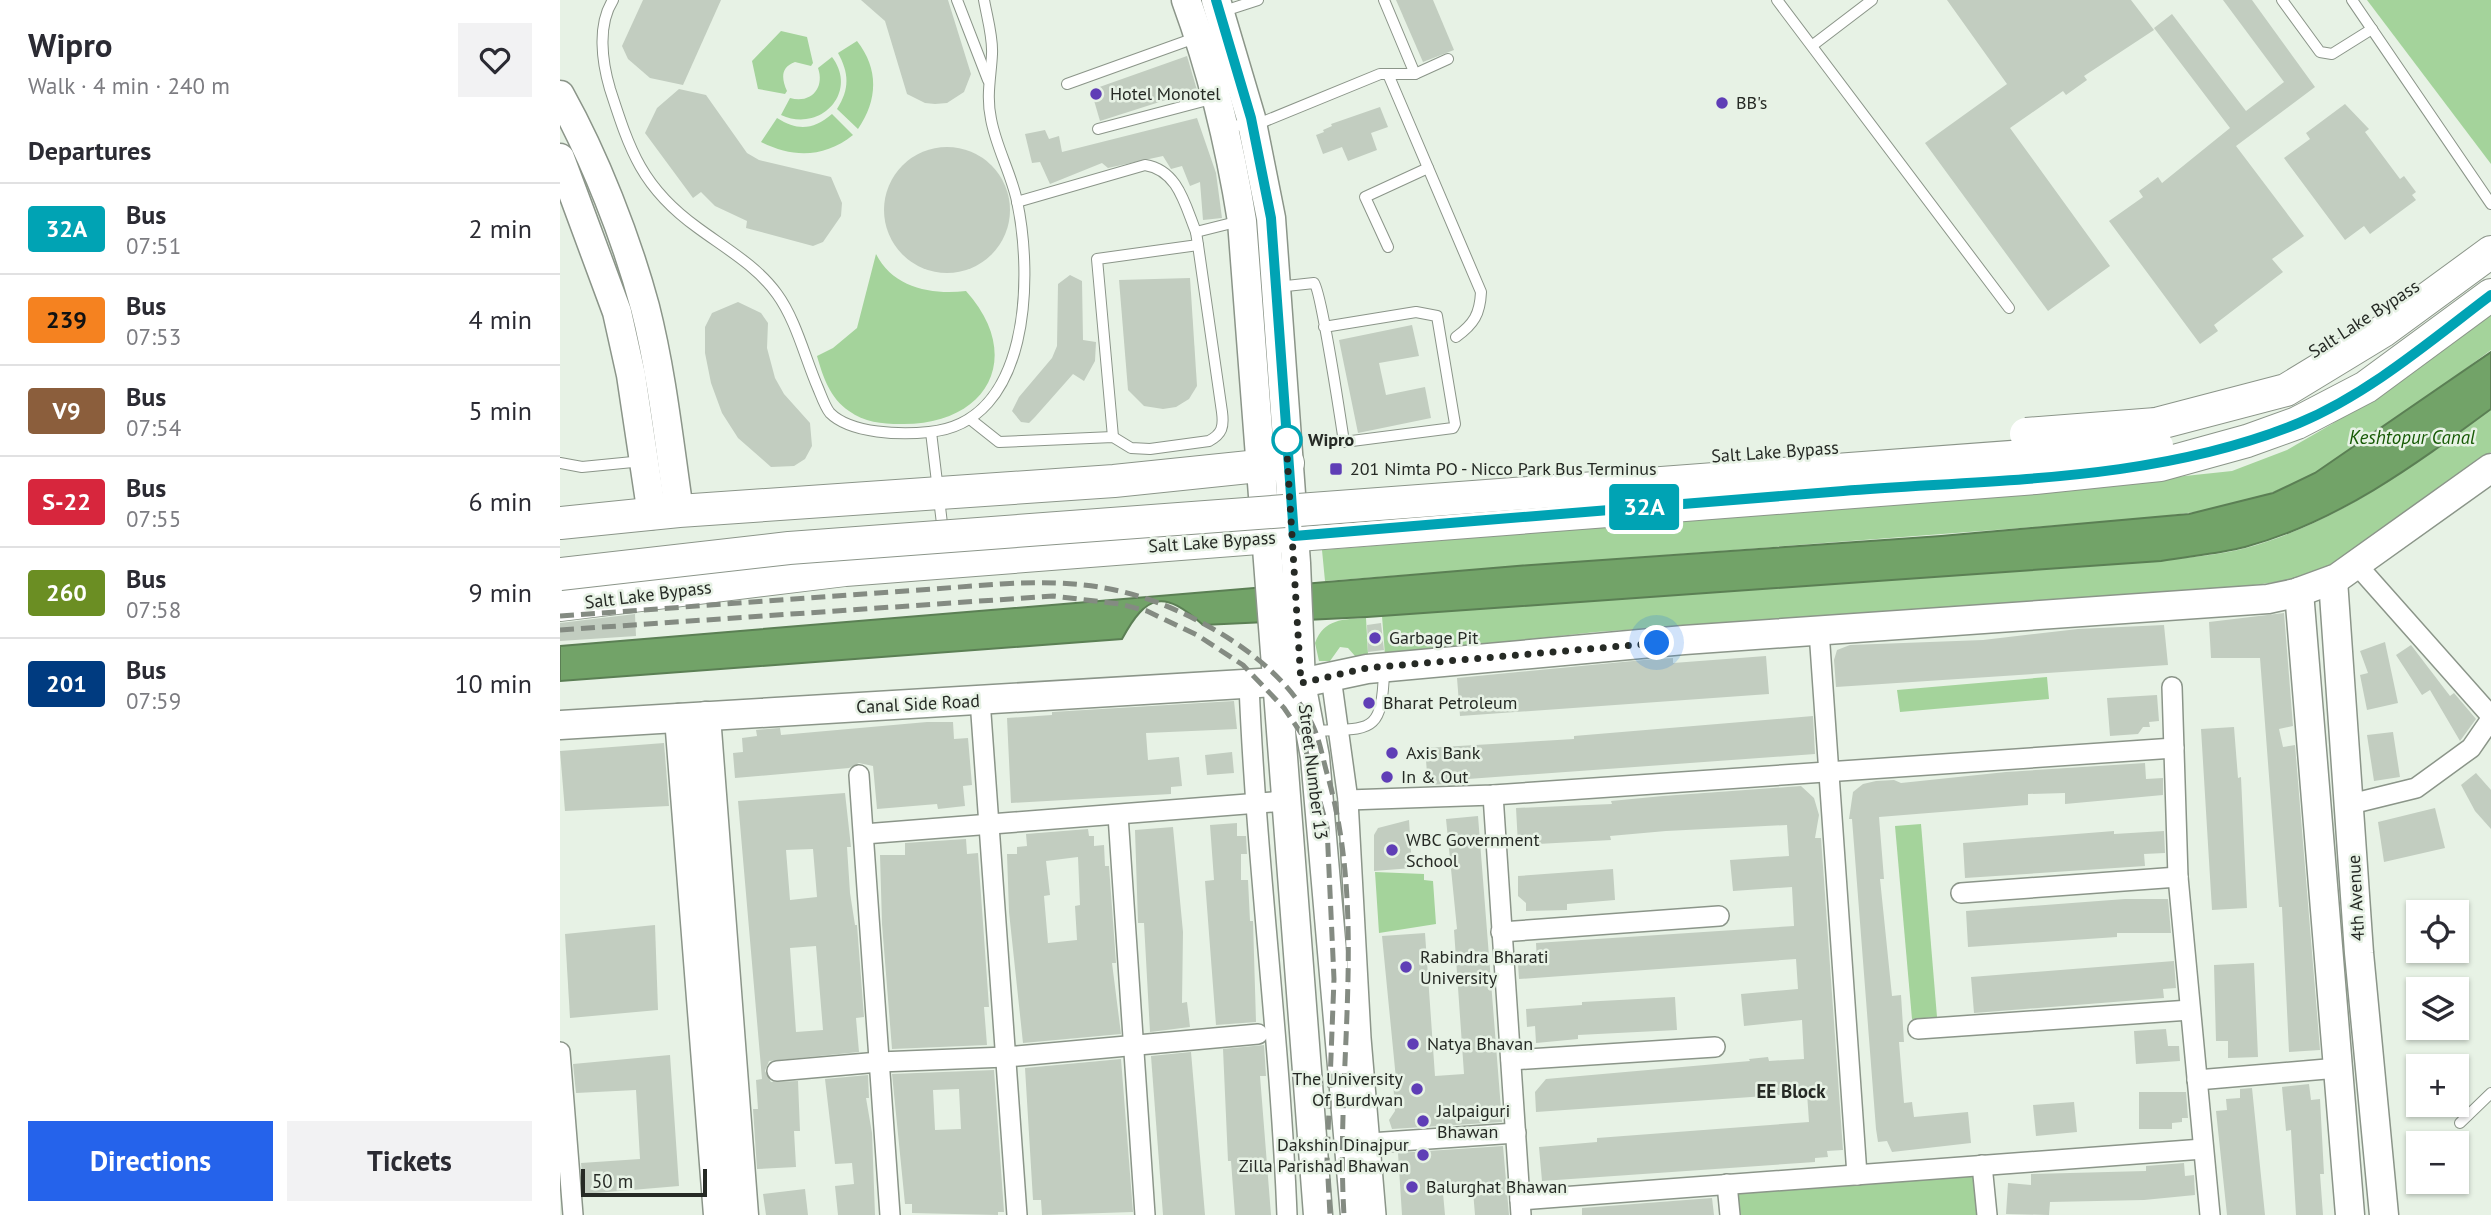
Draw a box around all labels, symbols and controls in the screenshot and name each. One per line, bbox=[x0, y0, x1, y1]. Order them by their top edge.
text: Wipro bbox=[28, 23, 112, 66]
button: heart bbox=[458, 23, 532, 97]
text: Walk · 4 min · 240 m bbox=[28, 71, 230, 100]
place label: Hotel Monotel bbox=[1110, 82, 1221, 105]
marker: Hotel Monotel bbox=[1088, 86, 1104, 102]
place label: BB's bbox=[1736, 91, 1767, 114]
marker: BB's bbox=[1714, 95, 1730, 111]
text: Departures bbox=[28, 134, 151, 167]
text: Bus bbox=[126, 198, 166, 231]
text: 2 min bbox=[469, 212, 532, 245]
text: 32A bbox=[46, 213, 87, 244]
text: 07:51 bbox=[126, 231, 181, 260]
street label: Salt Lake Bypass bbox=[2304, 274, 2424, 363]
text: Bus bbox=[126, 289, 166, 322]
text: 4 min bbox=[469, 303, 532, 336]
text: 239 bbox=[46, 304, 87, 335]
text: 07:53 bbox=[126, 322, 181, 351]
text: Bus bbox=[126, 380, 166, 413]
text: 5 min bbox=[469, 394, 532, 427]
text: V9 bbox=[52, 395, 81, 426]
text: 07:54 bbox=[126, 413, 181, 442]
marker: Wipro bbox=[1272, 425, 1302, 455]
water label: Keshtopur Canal bbox=[2349, 425, 2475, 449]
place label: Wipro bbox=[1308, 428, 1354, 451]
street label: Salt Lake Bypass bbox=[1711, 436, 1839, 467]
place label: 201 Nimta PO - Nicco Park Bus Terminus bbox=[1350, 457, 1657, 480]
marker: 201 Nimta PO - Nicco Park Bus Terminus bbox=[1328, 461, 1344, 477]
text: Bus bbox=[126, 471, 166, 504]
line badge: 32A bbox=[1604, 484, 1684, 530]
text: 6 min bbox=[469, 485, 532, 518]
text: S-22 bbox=[42, 486, 91, 517]
text: 32A bbox=[1623, 491, 1665, 522]
text: 07:55 bbox=[126, 504, 181, 533]
street label: Salt Lake Bypass bbox=[1148, 526, 1276, 557]
text: Bus bbox=[126, 562, 166, 595]
street label: Salt Lake Bypass bbox=[583, 575, 713, 614]
text: 9 min bbox=[469, 576, 532, 609]
text: 260 bbox=[46, 577, 87, 608]
text: 07:58 bbox=[126, 595, 181, 624]
your location bbox=[1639, 625, 1674, 660]
place label: Garbage Pit bbox=[1389, 626, 1478, 649]
marker: Garbage Pit bbox=[1367, 630, 1383, 646]
text: Bus bbox=[126, 653, 166, 686]
text: 10 min bbox=[454, 667, 532, 700]
text: 201 bbox=[46, 668, 87, 699]
text: 07:59 bbox=[126, 686, 181, 715]
street label: Canal Side Road bbox=[856, 689, 980, 718]
place label: Bharat Petroleum bbox=[1383, 691, 1517, 714]
marker: Bharat Petroleum bbox=[1361, 695, 1377, 711]
street label: Street Number 13 bbox=[1294, 703, 1333, 841]
place label: Axis Bank bbox=[1406, 741, 1481, 764]
marker: Axis Bank bbox=[1384, 745, 1400, 761]
place label: In & Out bbox=[1401, 765, 1468, 788]
marker: In & Out bbox=[1379, 769, 1395, 785]
place label: WBC Government School bbox=[1406, 828, 1540, 872]
marker: WBC Government School bbox=[1384, 842, 1400, 858]
street label: 4th Avenue bbox=[2342, 854, 2369, 942]
map controls bbox=[2406, 900, 2469, 1194]
button: locate bbox=[2406, 900, 2469, 963]
place label: Rabindra Bharati University bbox=[1420, 945, 1549, 989]
marker: Rabindra Bharati University bbox=[1398, 959, 1414, 975]
button: layers bbox=[2406, 977, 2469, 1040]
place label: Natya Bhavan bbox=[1427, 1032, 1533, 1055]
marker: Natya Bhavan bbox=[1405, 1036, 1421, 1052]
button: + bbox=[2406, 1054, 2469, 1117]
place label: The University Of Burdwan bbox=[1292, 1067, 1404, 1111]
district label: EE Block bbox=[1756, 1079, 1826, 1103]
marker: The University Of Burdwan bbox=[1409, 1081, 1425, 1097]
place label: Jalpaiguri Bhawan bbox=[1436, 1099, 1510, 1143]
marker: Jalpaiguri Bhawan bbox=[1415, 1113, 1431, 1129]
button: Directions bbox=[28, 1121, 273, 1201]
button: Tickets bbox=[287, 1121, 532, 1201]
button: − bbox=[2406, 1131, 2469, 1194]
place label: Dakshin Dinajpur Zilla Parishad Bhawan bbox=[1239, 1133, 1409, 1177]
marker: Dakshin Dinajpur Zilla Parishad Bhawan bbox=[1415, 1147, 1431, 1163]
scale bar bbox=[581, 1166, 707, 1198]
text: 50 m bbox=[592, 1169, 633, 1193]
place label: Balurghat Bhawan bbox=[1426, 1175, 1567, 1198]
marker: Balurghat Bhawan bbox=[1404, 1179, 1420, 1195]

